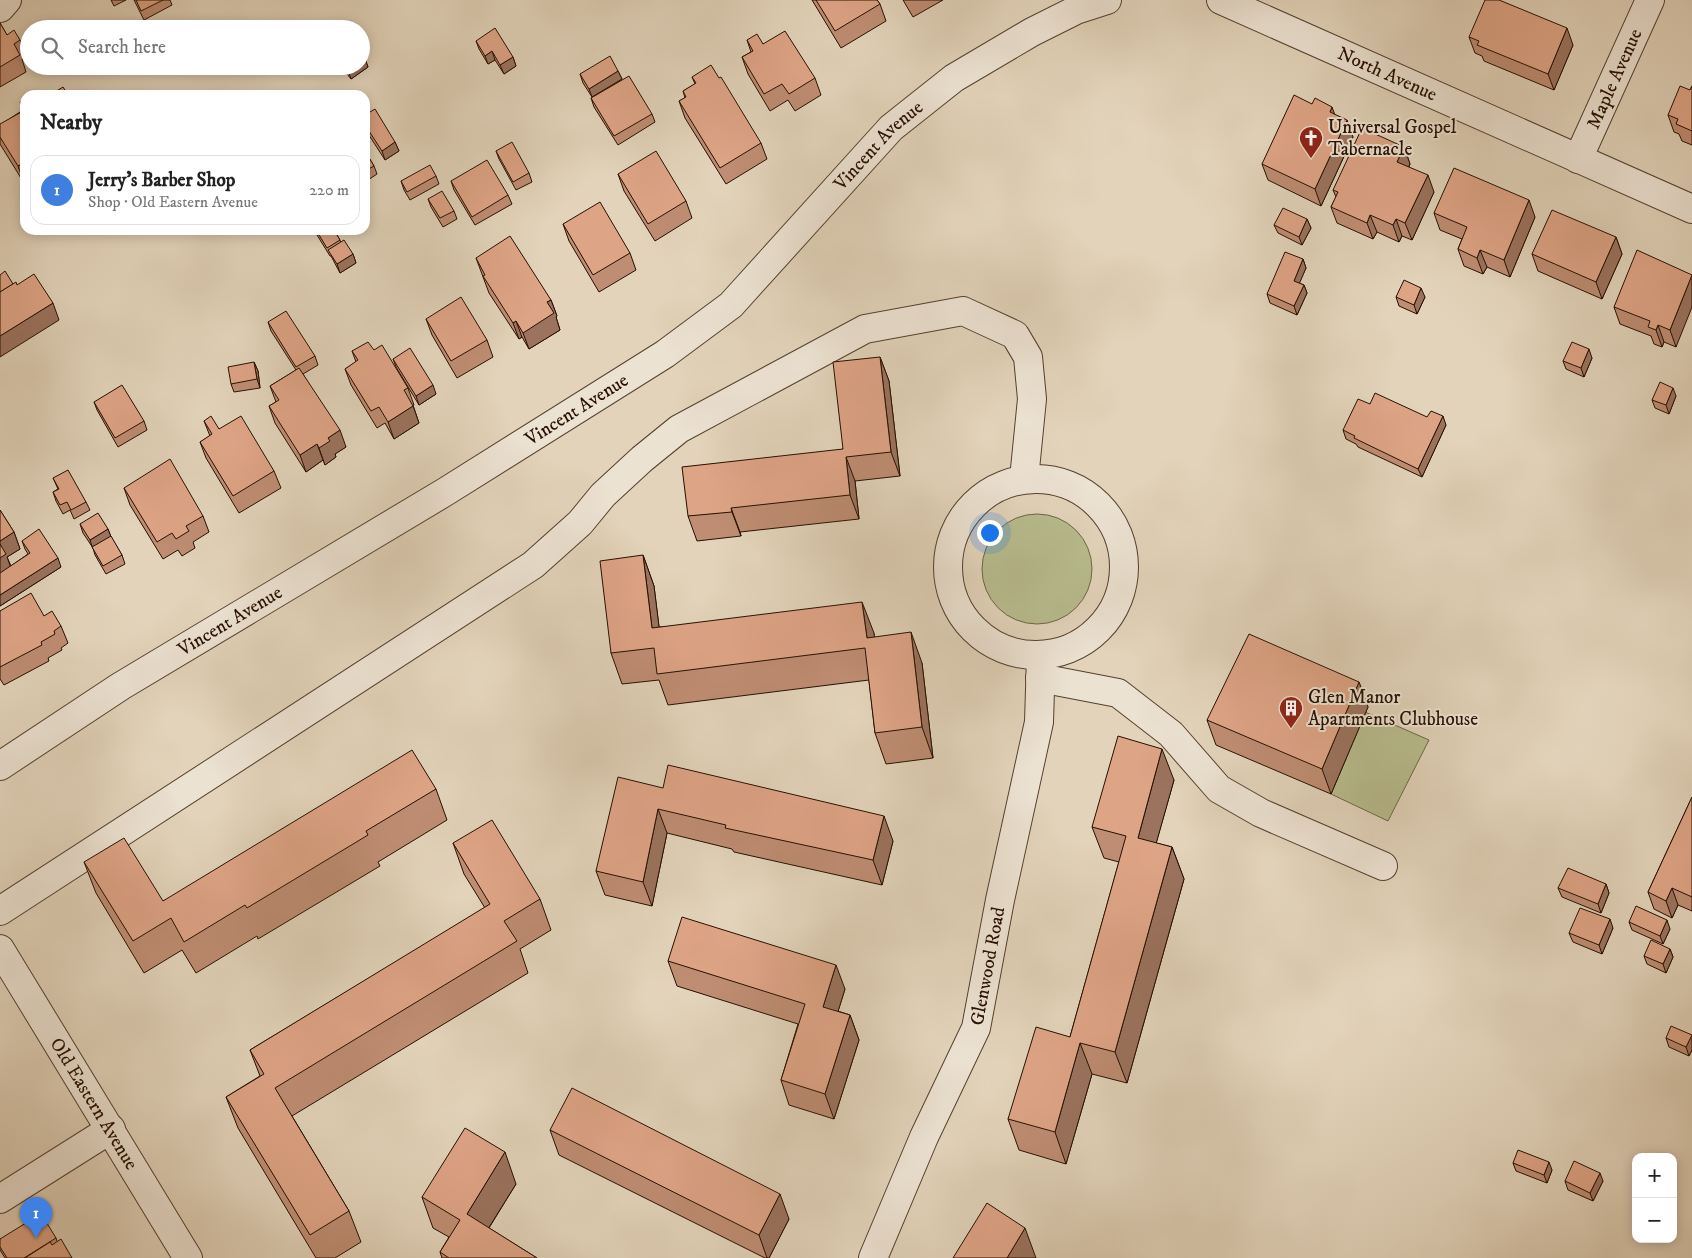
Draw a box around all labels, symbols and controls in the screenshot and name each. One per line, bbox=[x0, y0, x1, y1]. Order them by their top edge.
search box bbox=[20, 20, 370, 75]
street label: Maple Avenue bbox=[1582, 25, 1647, 132]
icon: search bbox=[38, 34, 66, 62]
text: Search here bbox=[78, 36, 166, 59]
street label: North Avenue bbox=[1334, 42, 1441, 106]
street label: Vincent Avenue bbox=[828, 96, 928, 196]
text: Nearby bbox=[40, 110, 102, 136]
place label: Universal Gospel Tabernacle bbox=[1328, 116, 1457, 161]
church icon: Universal Gospel Tabernacle bbox=[1298, 125, 1324, 159]
text: Jerry’s Barber Shop bbox=[88, 169, 235, 192]
text: 1 bbox=[54, 180, 60, 200]
text: 220 m bbox=[309, 180, 349, 200]
text: Shop · Old Eastern Avenue bbox=[88, 192, 258, 212]
street label: Vincent Avenue bbox=[520, 368, 633, 451]
your location bbox=[977, 520, 1003, 546]
street label: Vincent Avenue bbox=[173, 581, 286, 661]
place label: Glen Manor Apartments Clubhouse bbox=[1308, 686, 1478, 731]
building icon: Glen Manor Apartments Clubhouse bbox=[1278, 695, 1304, 729]
street label: Glenwood Road bbox=[965, 904, 1010, 1027]
street label: Old Eastern Avenue bbox=[45, 1033, 143, 1174]
map controls bbox=[1632, 1153, 1677, 1243]
button: + bbox=[1632, 1153, 1677, 1198]
pin: 1 bbox=[20, 1197, 52, 1238]
button: − bbox=[1632, 1198, 1677, 1243]

